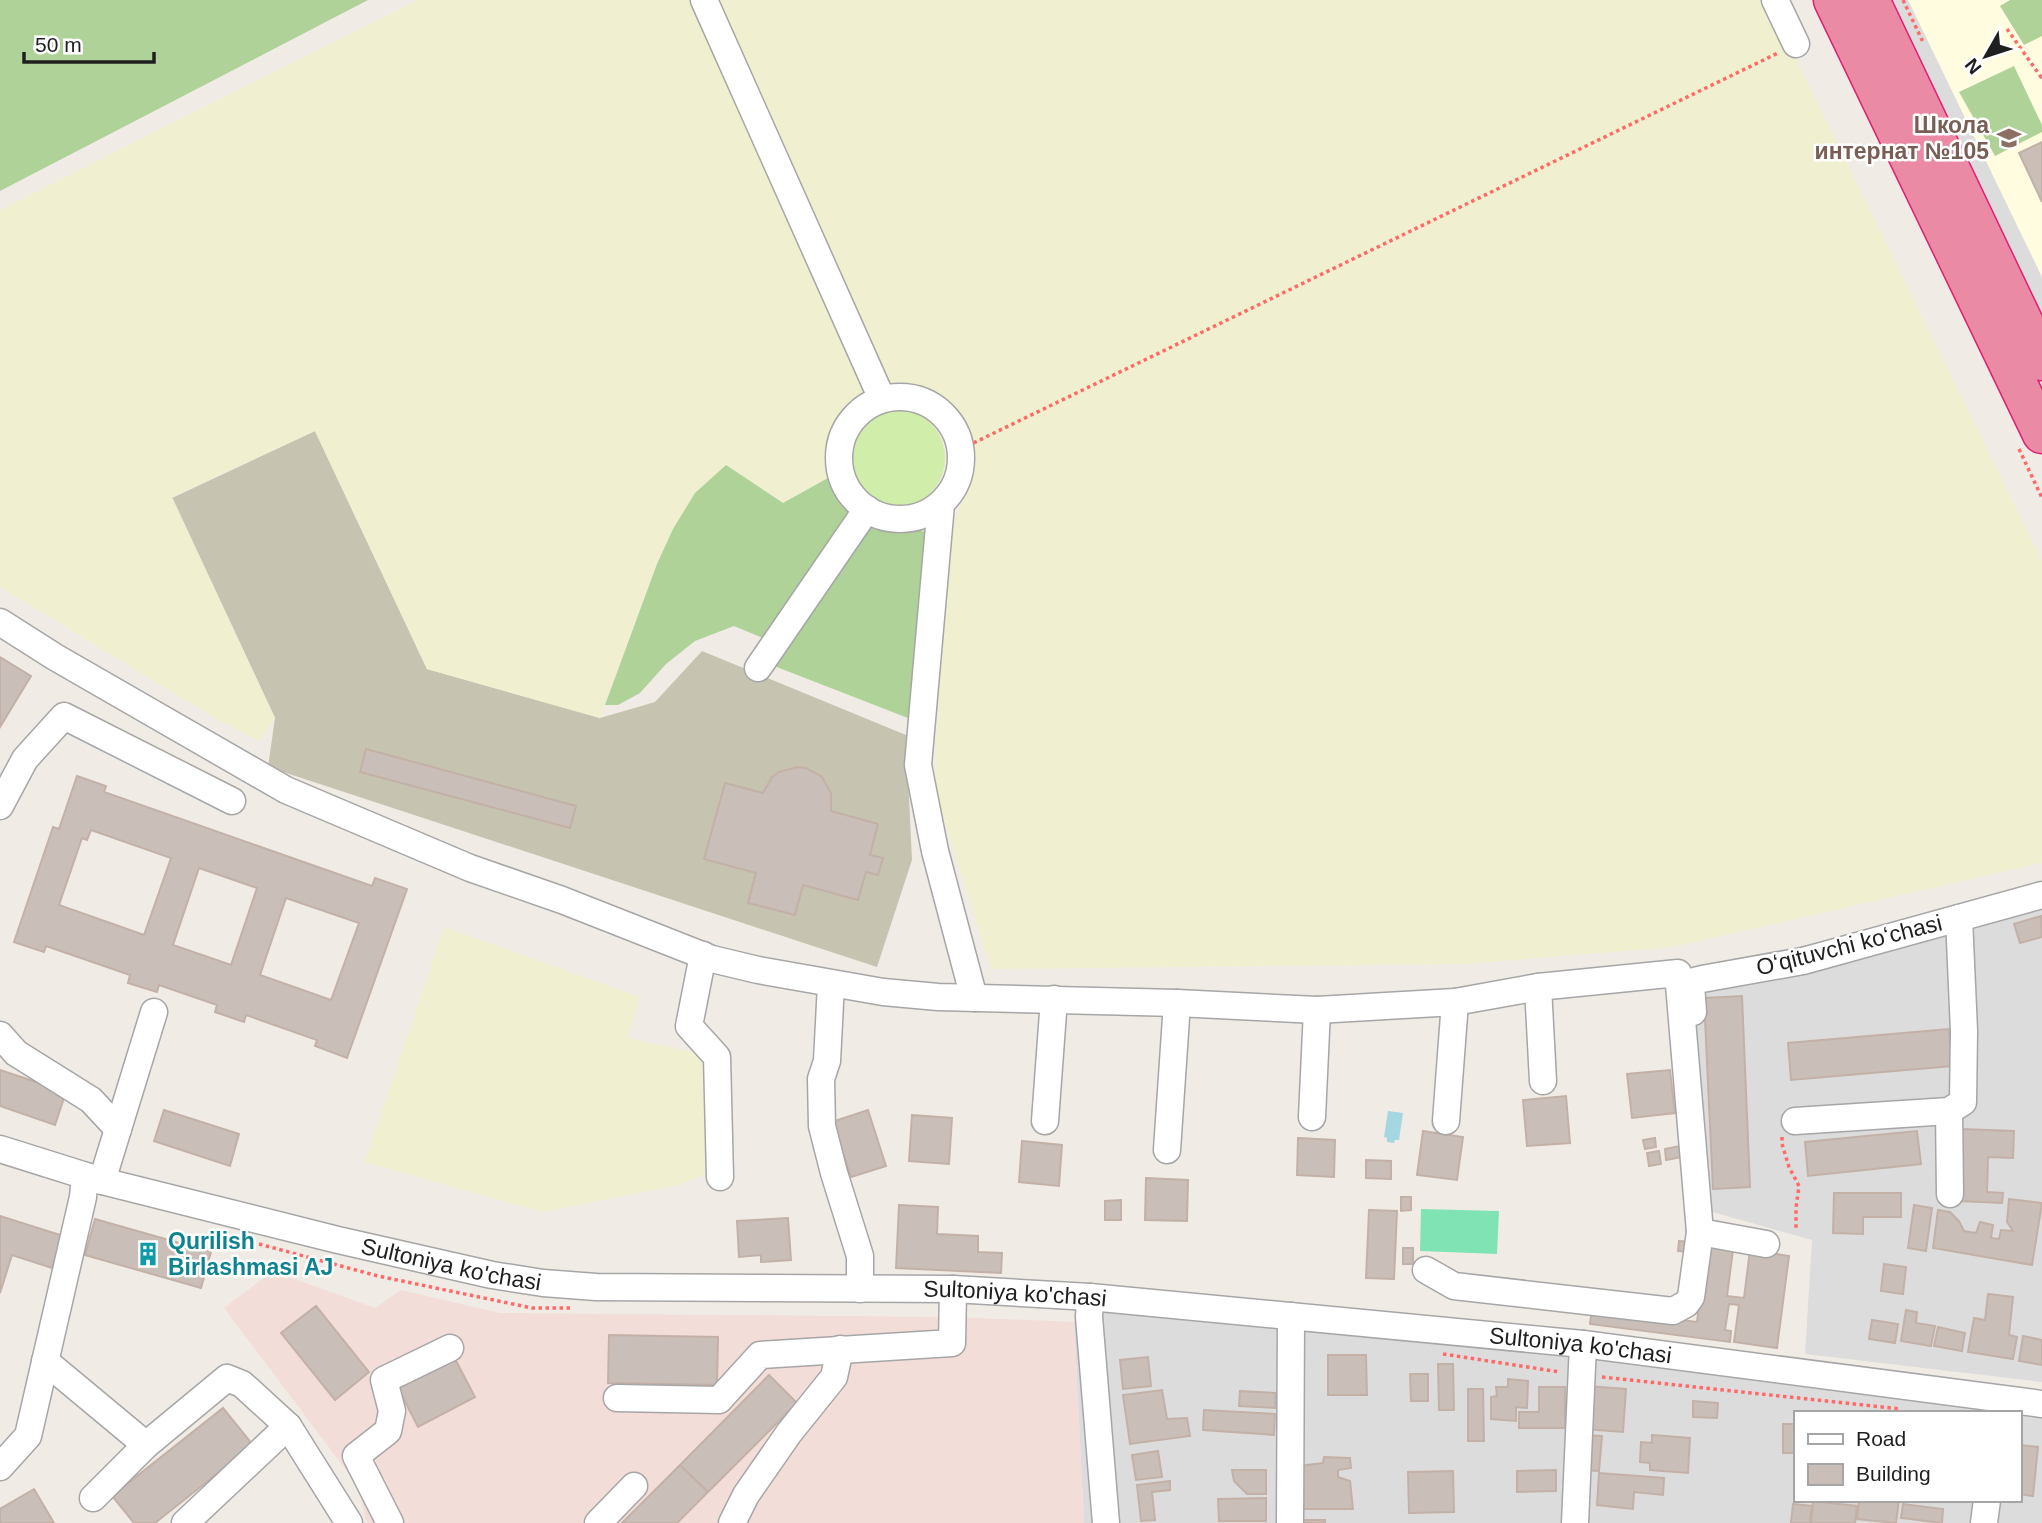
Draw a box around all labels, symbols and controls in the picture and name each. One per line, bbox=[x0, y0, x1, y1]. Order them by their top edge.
scale bar bbox=[24, 21, 154, 65]
north arrow bbox=[1951, 21, 2021, 91]
text: 50 m bbox=[35, 33, 82, 56]
text: N bbox=[1961, 54, 1986, 78]
place label: Школа интернат №105 bbox=[1815, 112, 1989, 164]
school or university icon: Школа интернат №105 bbox=[1995, 124, 2023, 152]
street label: Oʻqituvchi koʻchasi bbox=[1753, 909, 1945, 981]
place label: Qurilish Birlashmasi AJ bbox=[168, 1228, 333, 1280]
street label: Sultoniya ko'chasi bbox=[359, 1233, 543, 1296]
building icon: Qurilish Birlashmasi AJ bbox=[134, 1240, 162, 1268]
street label: Sultoniya ko'chasi bbox=[923, 1276, 1108, 1312]
street label: Sultoniya ko'chasi bbox=[1488, 1322, 1673, 1368]
legend bbox=[1794, 1411, 2021, 1502]
text: Road bbox=[1856, 1427, 1906, 1450]
text: Building bbox=[1856, 1462, 1931, 1485]

